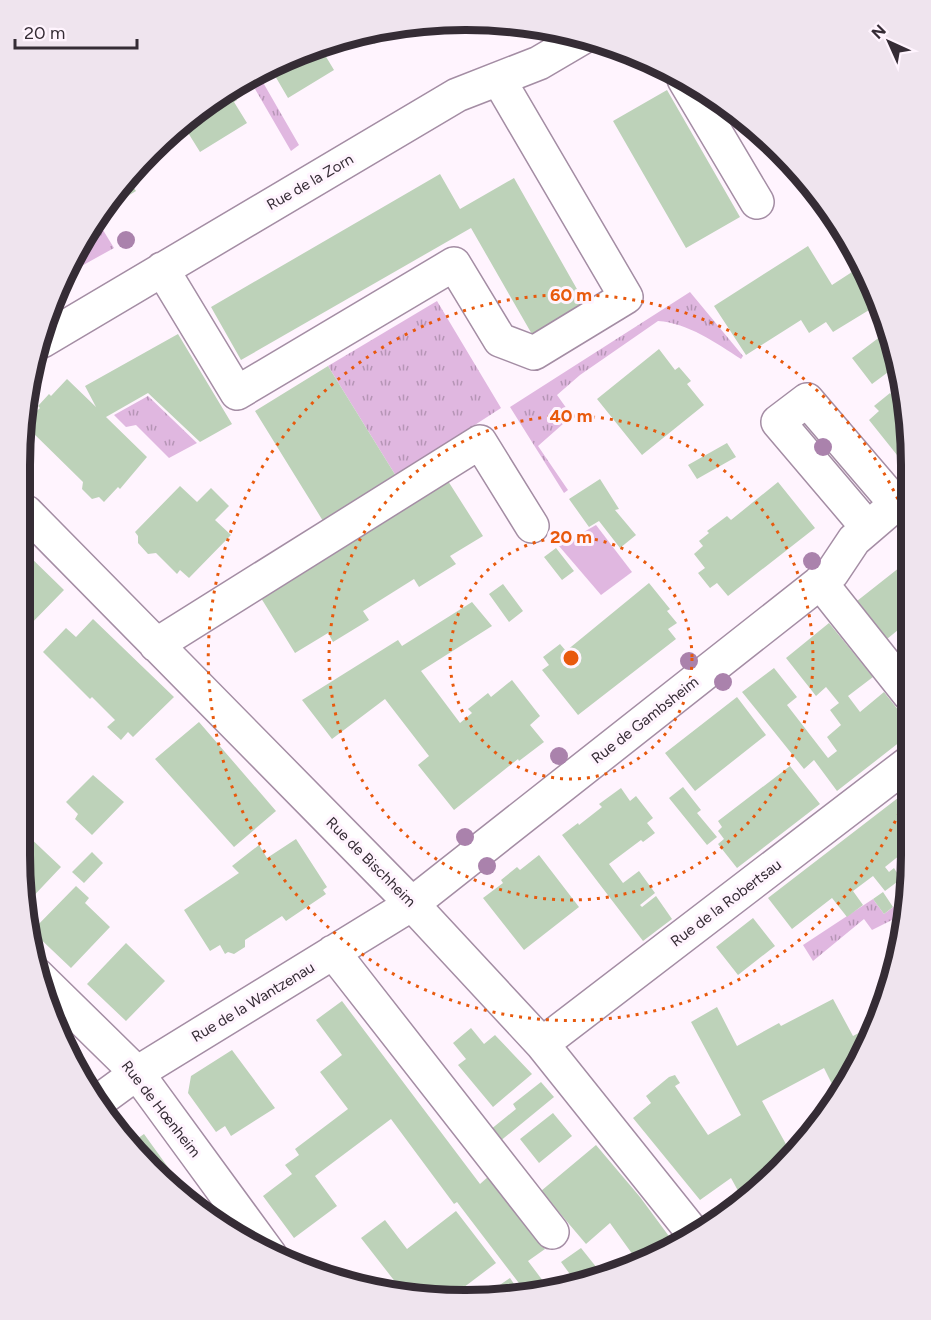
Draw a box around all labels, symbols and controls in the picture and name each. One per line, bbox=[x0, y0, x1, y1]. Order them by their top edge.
scale bar bbox=[15, 12, 136, 50]
north arrow bbox=[859, 12, 919, 72]
text: N bbox=[868, 21, 890, 43]
text: 20 m bbox=[24, 22, 65, 44]
street label: Rue de la Zorn bbox=[264, 150, 356, 214]
text: 60 m bbox=[550, 284, 592, 306]
text: 40 m bbox=[549, 405, 593, 427]
text: 20 m bbox=[550, 526, 592, 548]
centre of rings bbox=[561, 648, 581, 668]
street label: Rue de Gambsheim bbox=[588, 673, 702, 767]
street label: Rue de Bischheim bbox=[322, 813, 420, 911]
street label: Rue de la Robertsau bbox=[667, 856, 785, 950]
street label: Rue de la Wantzenau bbox=[188, 958, 318, 1046]
street label: Rue de Hœnheim bbox=[118, 1057, 204, 1161]

